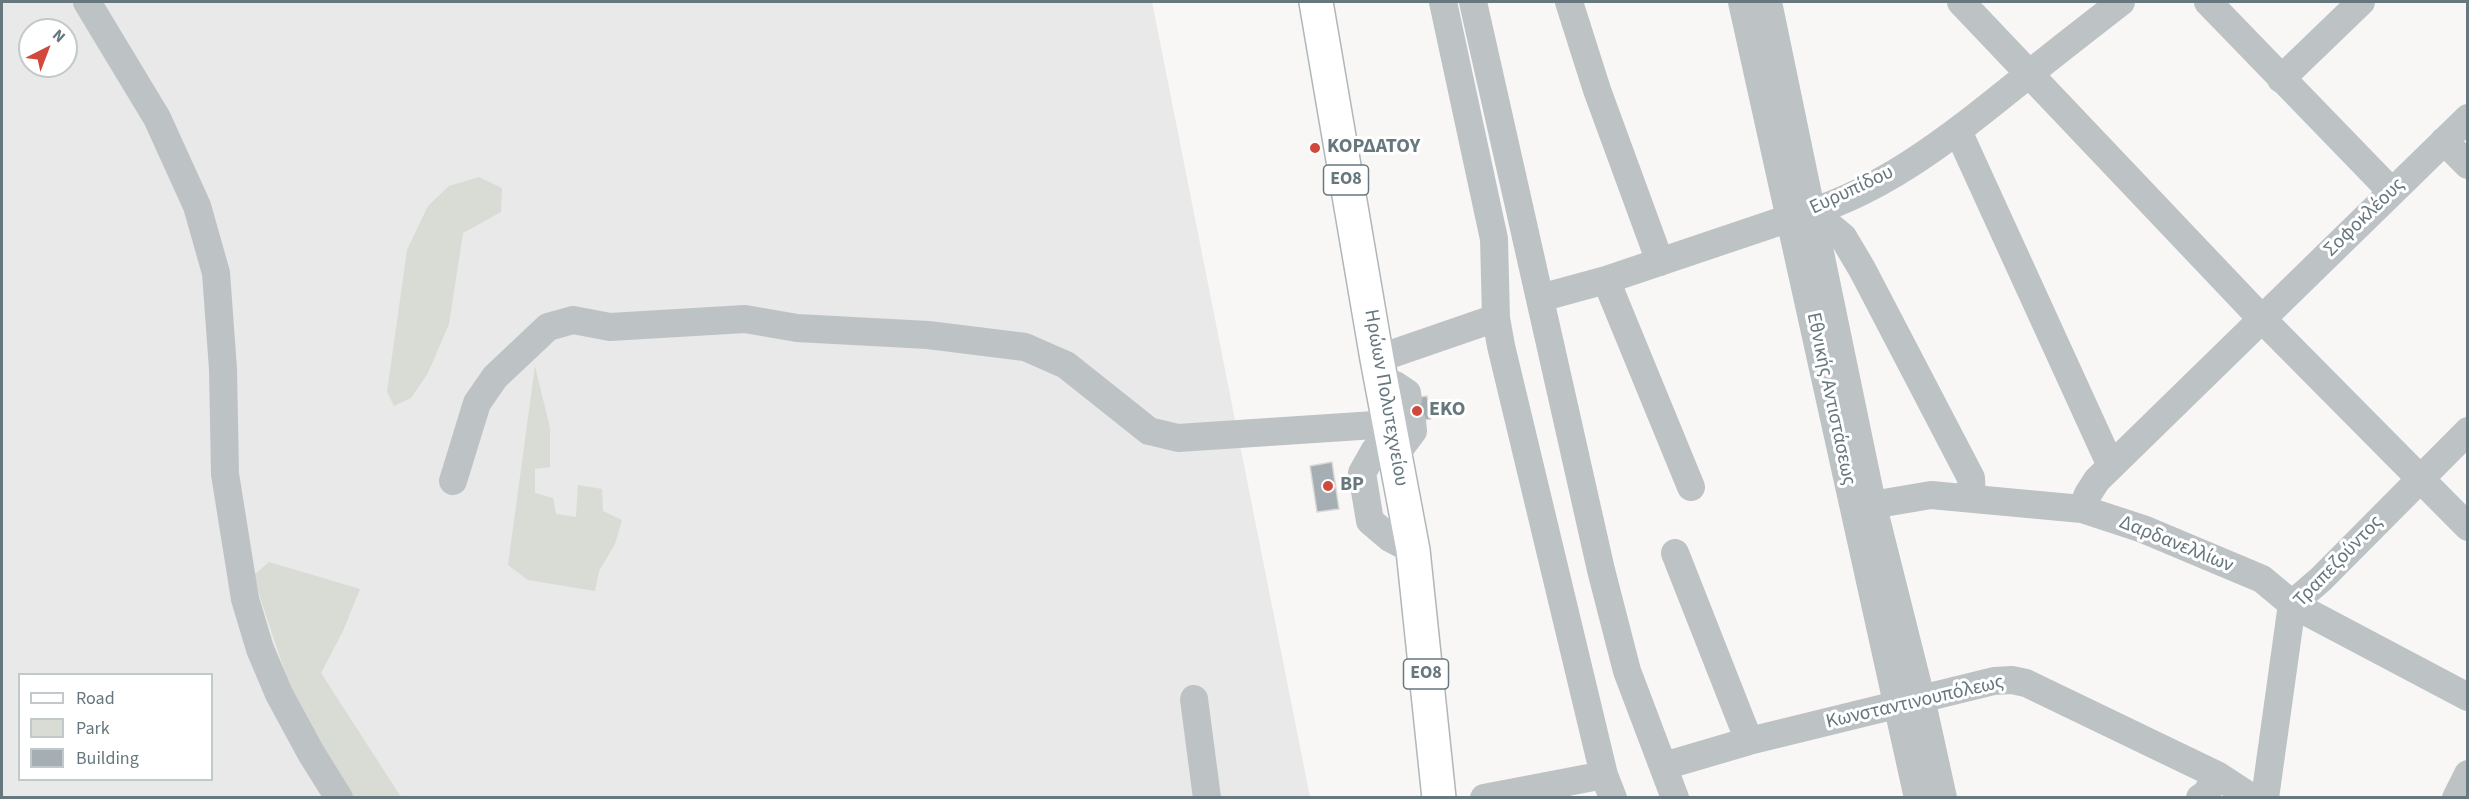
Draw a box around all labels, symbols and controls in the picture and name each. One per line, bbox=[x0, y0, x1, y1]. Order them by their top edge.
north arrow bbox=[18, 18, 78, 78]
text: N bbox=[47, 24, 70, 48]
place label: ΚΟΡΔΑΤΟΥ bbox=[1327, 136, 1420, 160]
marker: ΚΟΡΔΑΤΟΥ bbox=[1308, 141, 1322, 155]
street label: Ευρυπίδου bbox=[1806, 161, 1898, 221]
road number: ΕΟ8 bbox=[1324, 165, 1368, 195]
street label: Σοφοκλέους bbox=[2320, 174, 2410, 262]
street label: Ηρώων Πολυτεχνείου bbox=[1358, 308, 1412, 488]
street label: Εθνικής Αντιστάσεως bbox=[1800, 311, 1860, 487]
place label: EKO bbox=[1429, 399, 1465, 423]
marker: EKO bbox=[1410, 404, 1424, 418]
place label: BP bbox=[1340, 474, 1364, 498]
marker: BP bbox=[1321, 479, 1335, 493]
street label: Δαρδανελλίων bbox=[2115, 511, 2237, 579]
street label: Τραπεζούντος bbox=[2289, 511, 2389, 613]
road number: ΕΟ8 bbox=[1404, 659, 1448, 689]
street label: Κωνσταντινουπόλεως bbox=[1824, 671, 2006, 735]
legend bbox=[18, 673, 213, 781]
text: Road bbox=[76, 686, 115, 711]
text: Park bbox=[76, 716, 110, 741]
text: Building bbox=[76, 746, 139, 771]

